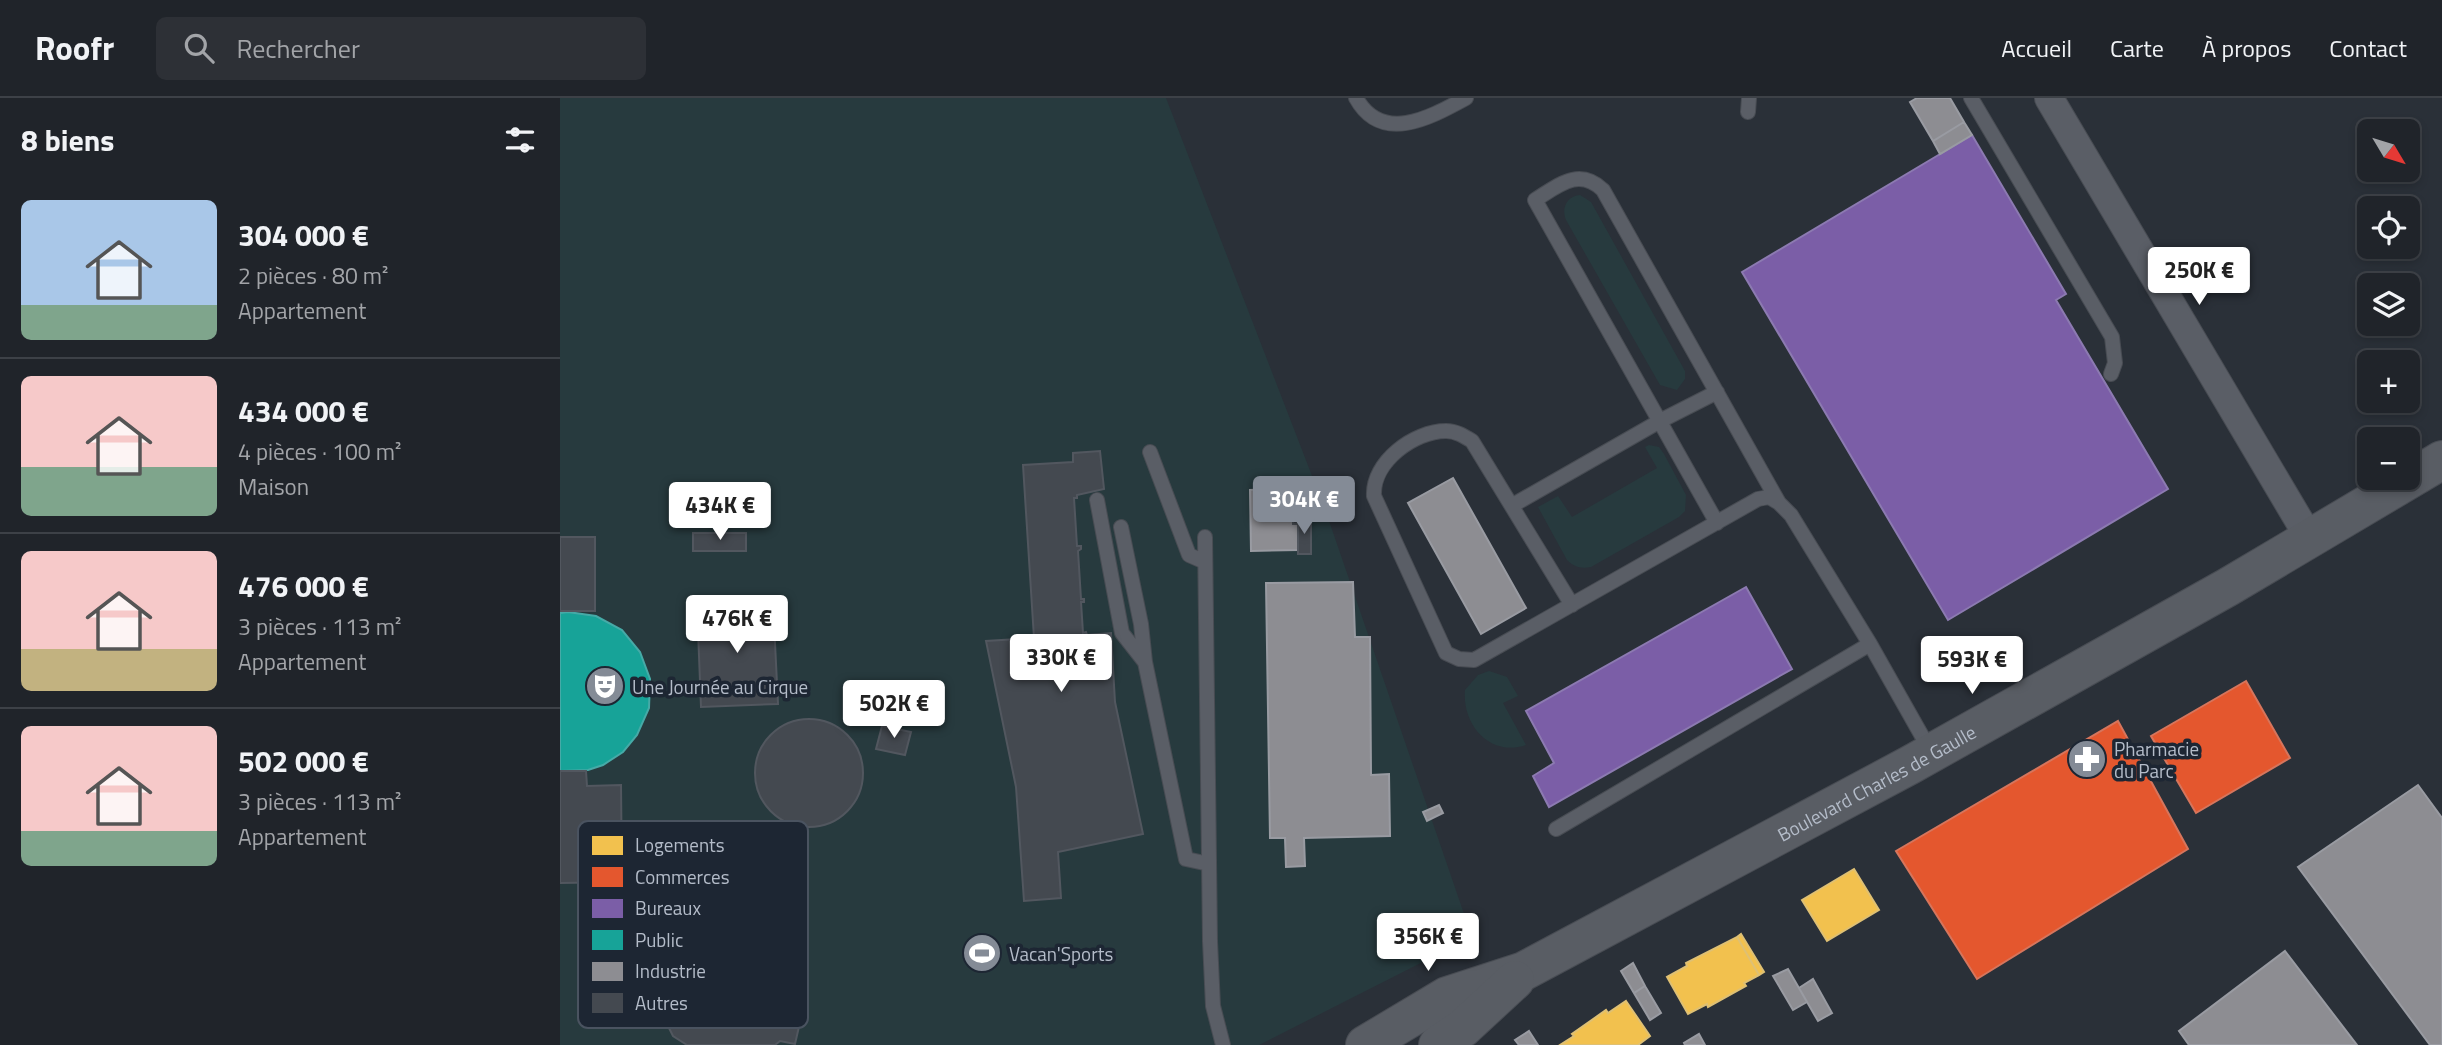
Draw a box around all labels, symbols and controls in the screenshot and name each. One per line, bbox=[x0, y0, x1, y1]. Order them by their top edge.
search box bbox=[156, 17, 646, 80]
text: Roofr bbox=[35, 23, 114, 73]
icon: search bbox=[180, 29, 218, 67]
text: Rechercher bbox=[236, 29, 360, 68]
text: Accueil bbox=[2001, 30, 2072, 66]
text: Carte bbox=[2110, 30, 2164, 66]
text: À propos bbox=[2202, 30, 2291, 66]
text: Contact bbox=[2329, 30, 2407, 66]
text: 8 biens bbox=[21, 117, 115, 163]
north arrow bbox=[2357, 119, 2420, 182]
map controls bbox=[2357, 119, 2420, 490]
icon: filters bbox=[501, 121, 539, 159]
button: locate bbox=[2357, 196, 2420, 259]
text: 304 000 € bbox=[238, 212, 369, 258]
icon: home bbox=[77, 228, 161, 312]
pin: 250K € bbox=[2142, 248, 2256, 307]
text: 250K € bbox=[2164, 252, 2234, 287]
text: 2 pièces · 80 m² bbox=[238, 258, 389, 293]
button: layers bbox=[2357, 273, 2420, 336]
text: Appartement bbox=[238, 293, 366, 328]
button: + bbox=[2357, 350, 2420, 413]
text: 434 000 € bbox=[238, 388, 369, 434]
icon: home bbox=[77, 404, 161, 488]
button: − bbox=[2357, 427, 2420, 490]
text: 4 pièces · 100 m² bbox=[238, 434, 401, 469]
text: Maison bbox=[238, 469, 309, 504]
pin: 304K € bbox=[1247, 476, 1361, 536]
text: 304K € bbox=[1269, 481, 1339, 516]
pin: 434K € bbox=[663, 482, 777, 542]
text: 434K € bbox=[685, 487, 755, 522]
text: 476 000 € bbox=[238, 563, 369, 609]
icon: home bbox=[77, 579, 161, 663]
pin: 476K € bbox=[680, 596, 794, 655]
text: 476K € bbox=[702, 600, 772, 635]
text: 3 pièces · 113 m² bbox=[238, 609, 401, 644]
pin: 330K € bbox=[1004, 634, 1118, 694]
pin: 593K € bbox=[1915, 636, 2029, 696]
text: 330K € bbox=[1026, 639, 1096, 674]
text: 593K € bbox=[1937, 641, 2007, 676]
text: Appartement bbox=[238, 644, 366, 679]
theatre icon: Une Journée au Cirque bbox=[584, 665, 626, 707]
place label: Une Journée au Cirque bbox=[632, 672, 808, 701]
pin: 502K € bbox=[837, 680, 951, 740]
text: 502K € bbox=[859, 685, 929, 720]
street label: Boulevard Charles de Gaulle bbox=[1772, 717, 1981, 848]
place label: Pharmacie du Parc bbox=[2114, 734, 2199, 785]
text: 502 000 € bbox=[238, 738, 369, 784]
pharmacy icon: Pharmacie du Parc bbox=[2066, 738, 2108, 780]
icon: home bbox=[77, 754, 161, 838]
text: 3 pièces · 113 m² bbox=[238, 784, 401, 819]
text: Appartement bbox=[238, 819, 366, 854]
legend bbox=[578, 821, 808, 1028]
text: Logements bbox=[635, 830, 725, 859]
text: Commerces bbox=[635, 862, 730, 891]
text: Bureaux bbox=[635, 893, 701, 922]
pin: 356K € bbox=[1371, 914, 1485, 973]
text: 356K € bbox=[1393, 918, 1463, 953]
text: Public bbox=[635, 925, 683, 954]
sports icon: Vacan'Sports bbox=[961, 932, 1003, 974]
place label: Vacan'Sports bbox=[1009, 939, 1113, 968]
text: Industrie bbox=[635, 956, 706, 985]
text: Autres bbox=[635, 988, 688, 1017]

